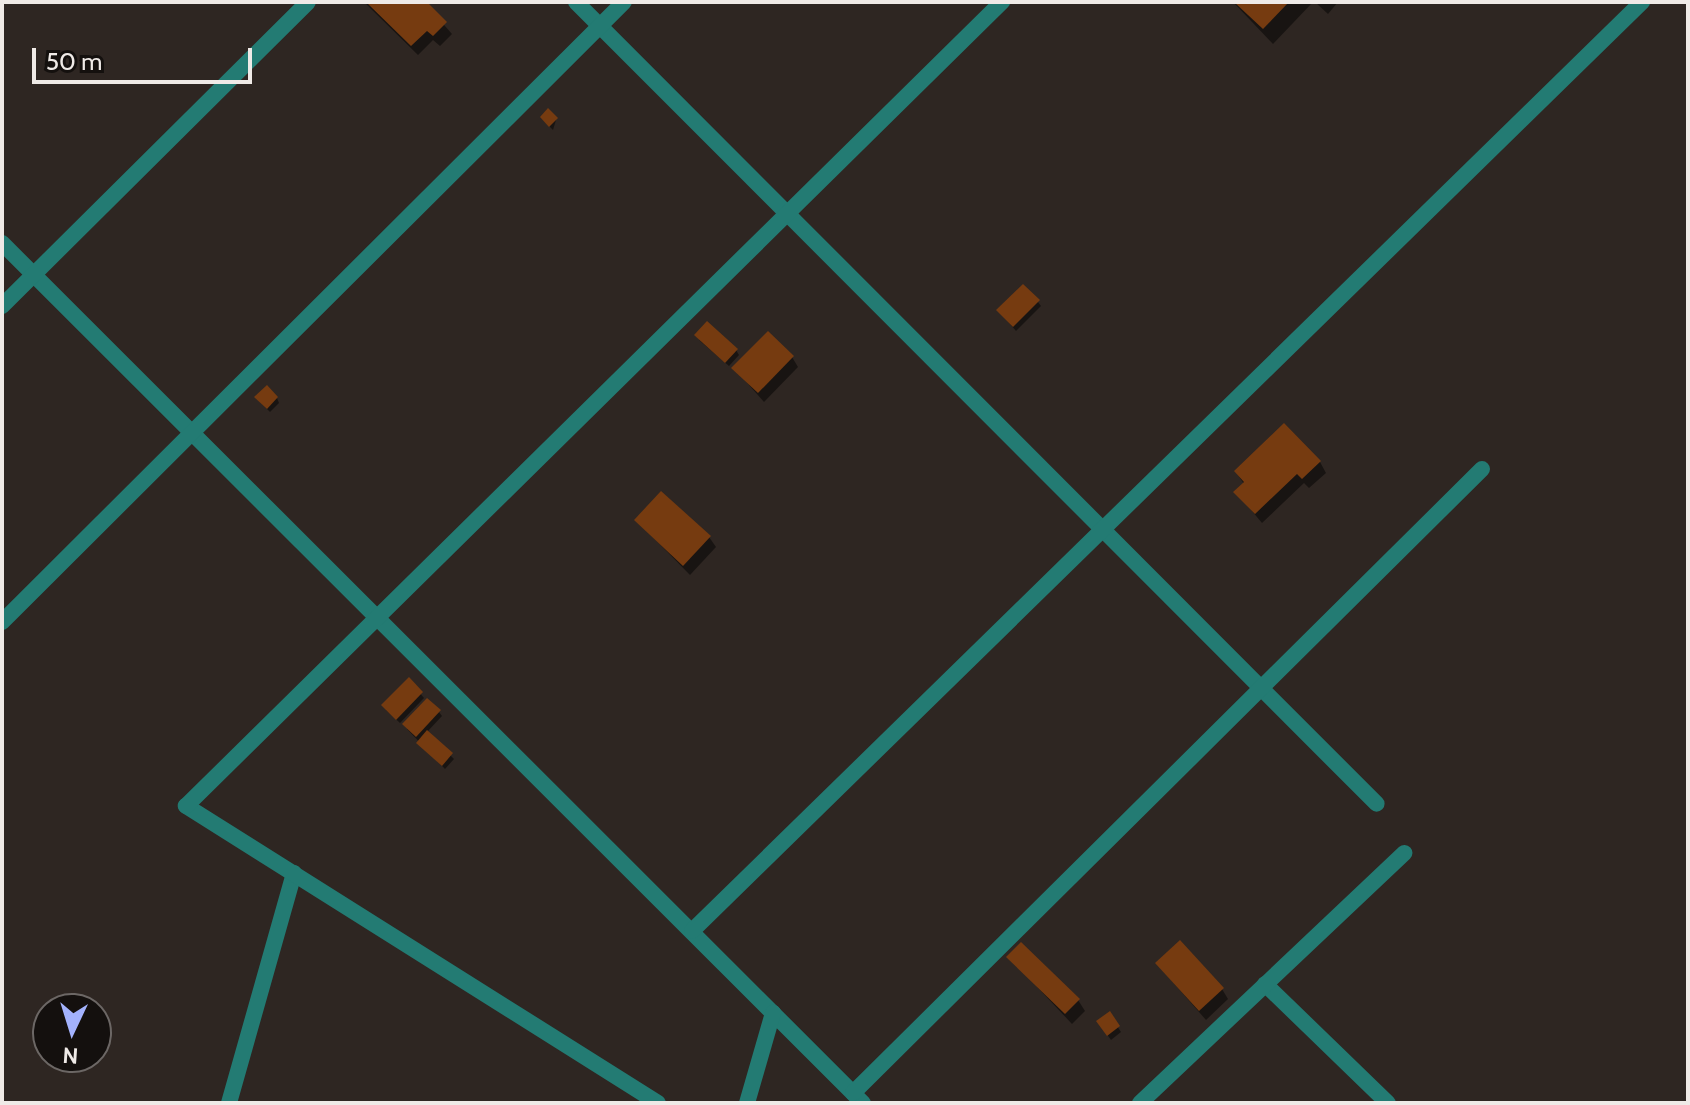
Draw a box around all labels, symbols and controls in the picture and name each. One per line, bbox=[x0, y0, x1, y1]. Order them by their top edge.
scale bar bbox=[36, 32, 256, 82]
text: 50 m bbox=[46, 47, 102, 76]
north arrow bbox=[32, 993, 112, 1073]
text: N bbox=[62, 1041, 79, 1069]

